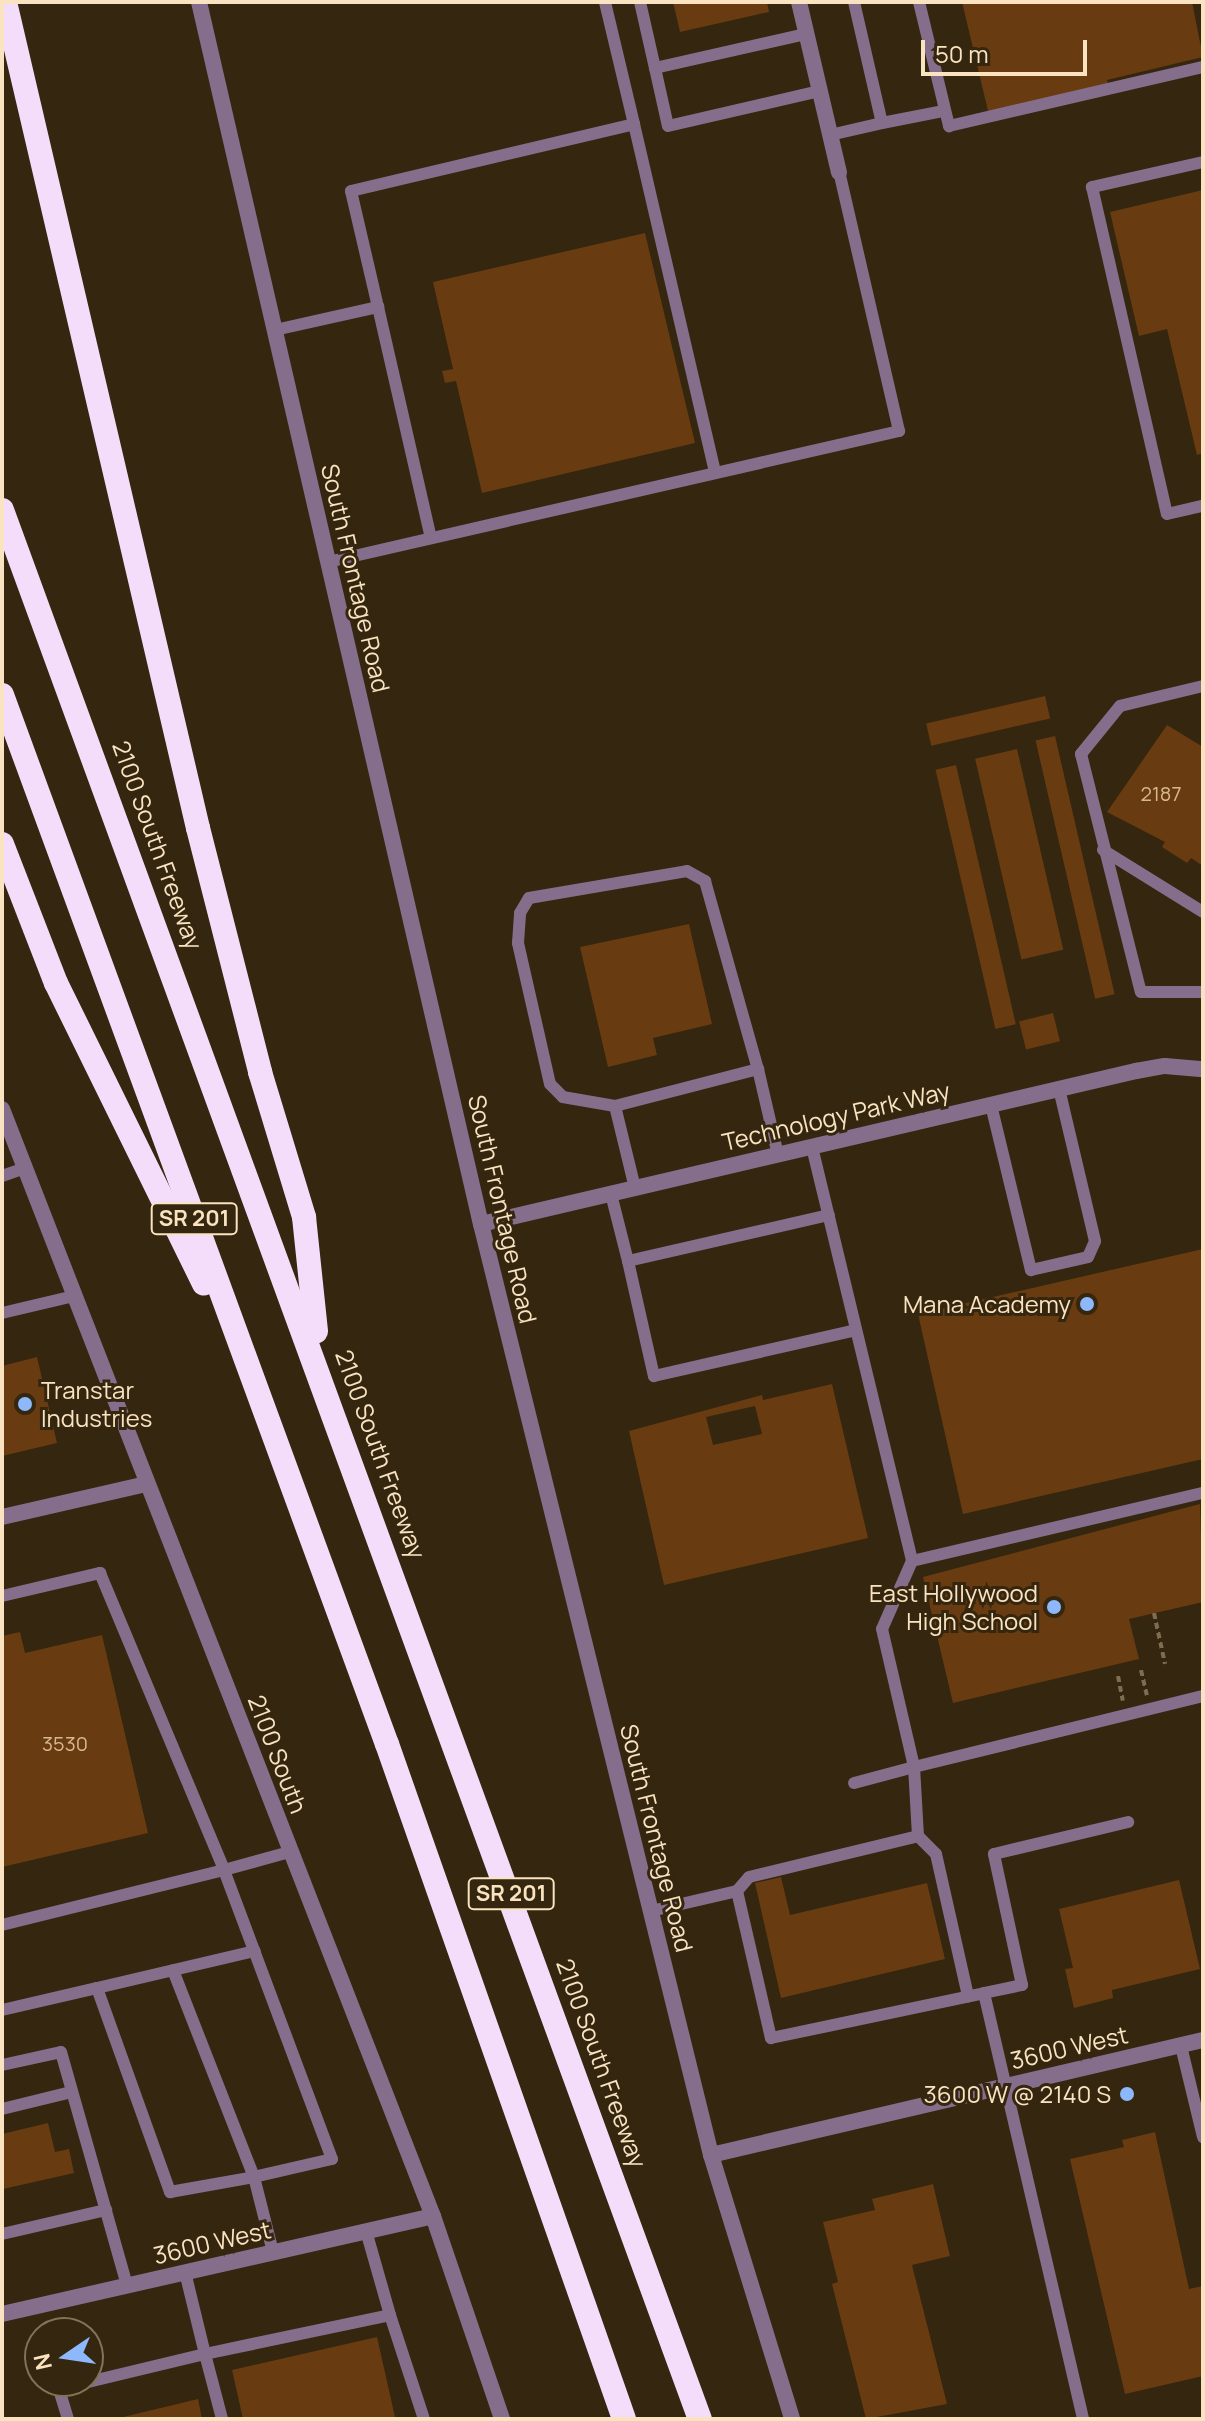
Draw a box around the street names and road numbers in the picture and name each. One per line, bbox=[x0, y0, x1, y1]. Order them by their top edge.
street label: South Frontage Road bbox=[316, 461, 396, 695]
street label: 2100 South Freeway bbox=[107, 737, 209, 953]
street label: Technology Park Way bbox=[719, 1076, 953, 1156]
street label: South Frontage Road bbox=[463, 1092, 543, 1326]
road number: SR 201 bbox=[150, 1201, 238, 1237]
street label: 2100 South Freeway bbox=[330, 1346, 432, 1562]
street label: 2100 South bbox=[242, 1691, 314, 1817]
street label: South Frontage Road bbox=[615, 1721, 699, 1955]
road number: SR 201 bbox=[467, 1876, 555, 1912]
street label: 2100 South Freeway bbox=[551, 1955, 653, 2171]
street label: 3600 West bbox=[1008, 2020, 1130, 2074]
street label: 3600 West bbox=[151, 2215, 273, 2269]

